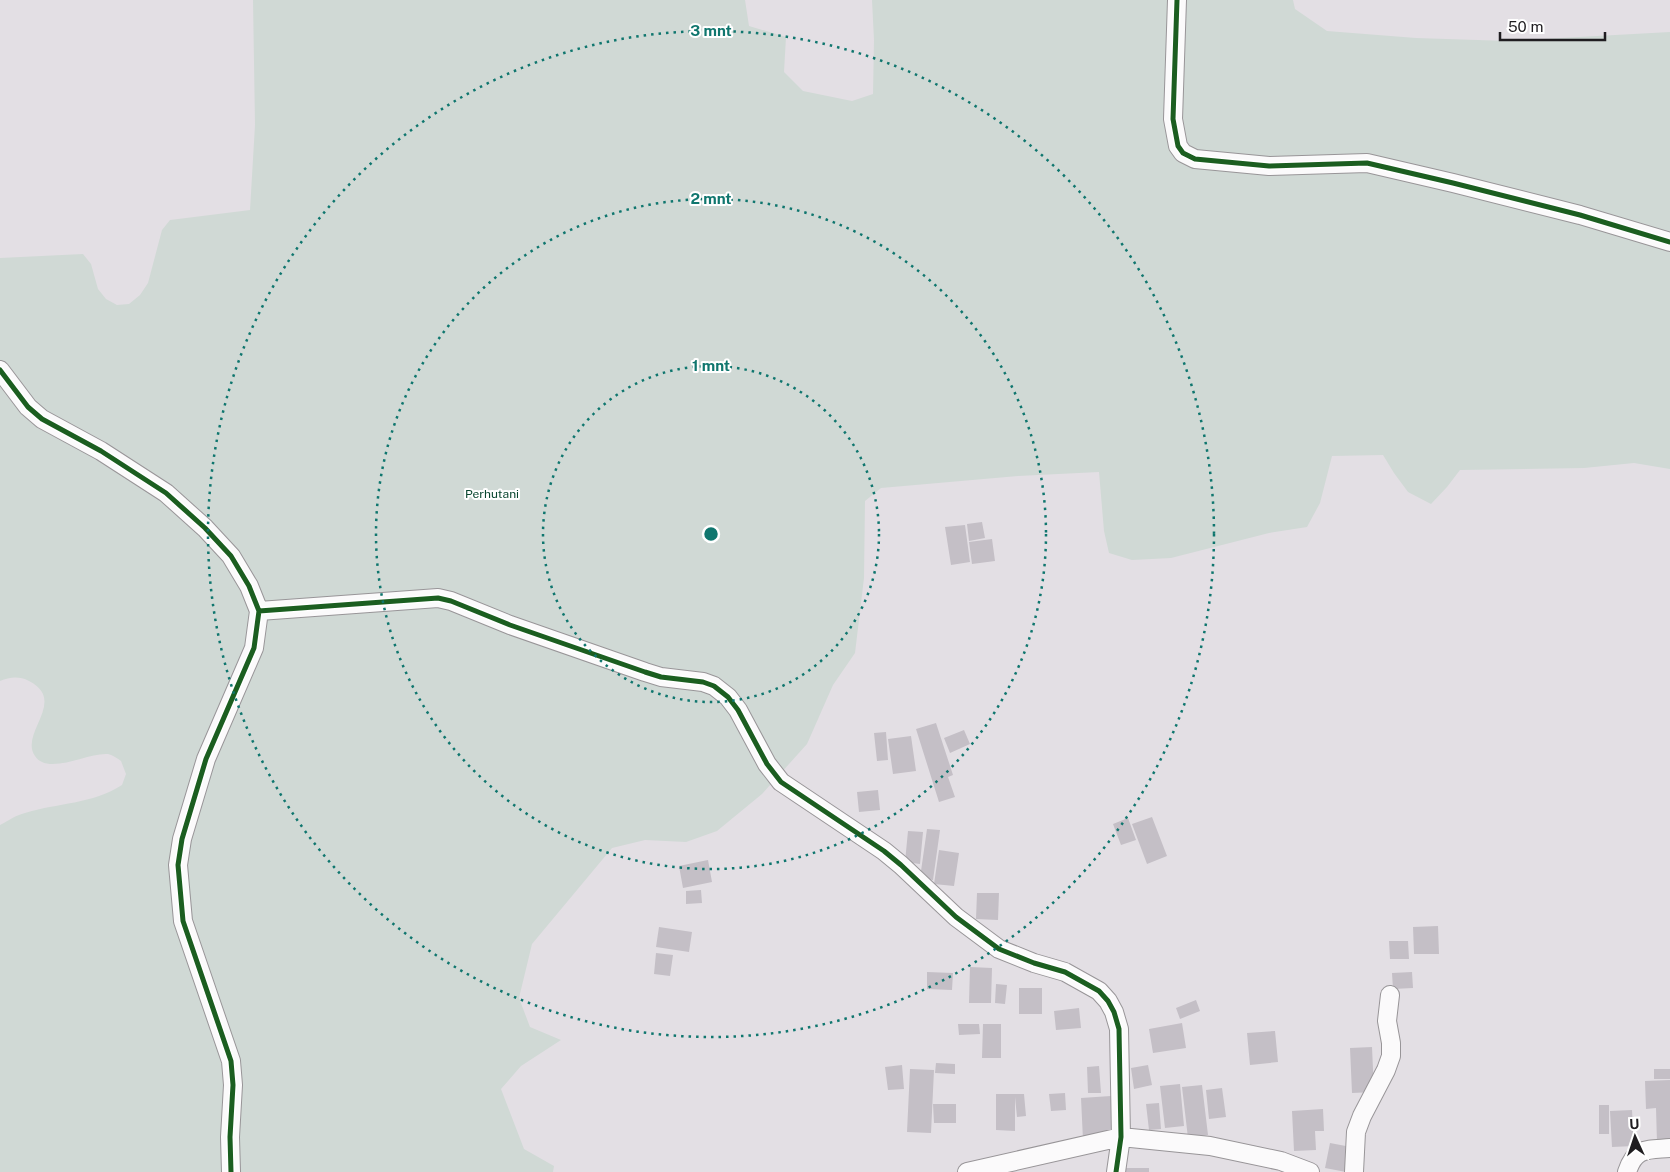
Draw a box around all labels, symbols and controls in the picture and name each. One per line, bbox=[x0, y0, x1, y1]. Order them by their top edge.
scale bar bbox=[1500, 10, 1605, 42]
text: 50 m bbox=[1508, 18, 1543, 35]
text: 3 mnt bbox=[690, 22, 732, 39]
text: 2 mnt bbox=[690, 190, 732, 207]
text: 1 mnt bbox=[692, 357, 730, 374]
park label: Perhutani bbox=[465, 487, 519, 501]
centre of rings bbox=[702, 525, 720, 543]
north arrow bbox=[1610, 1112, 1660, 1162]
text: U bbox=[1629, 1116, 1640, 1132]

